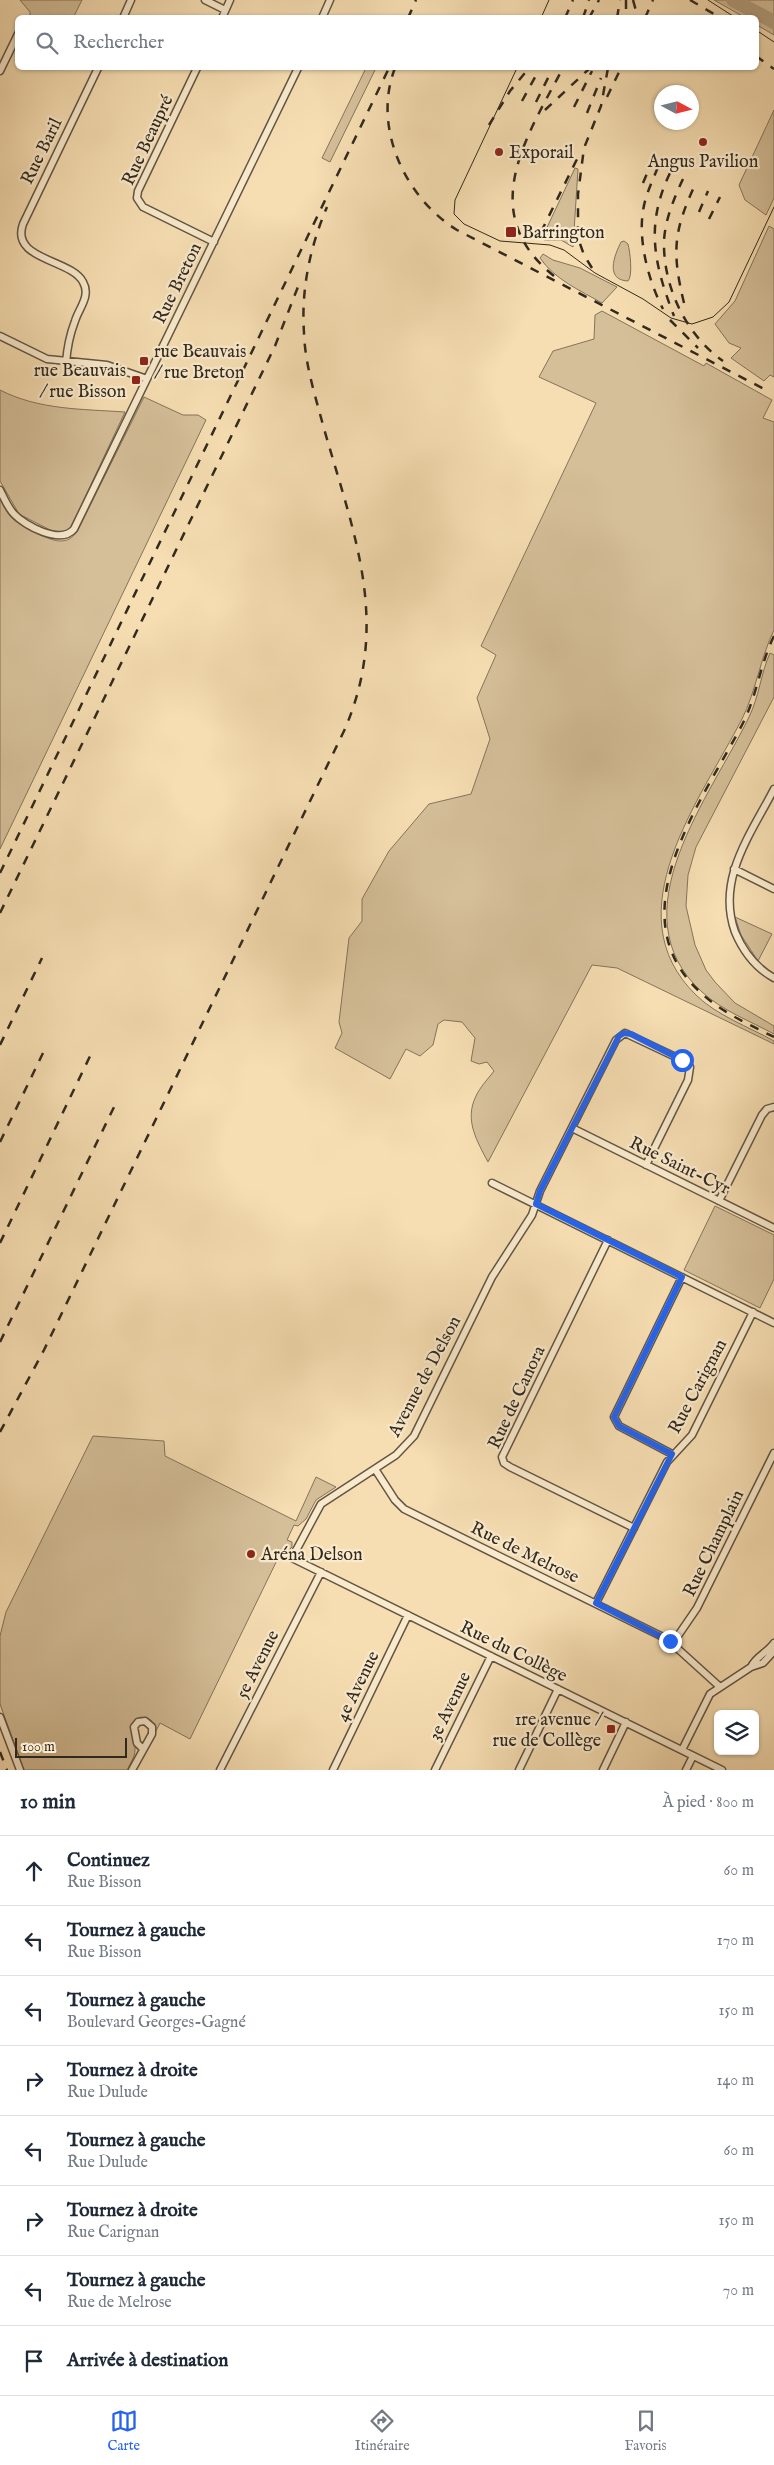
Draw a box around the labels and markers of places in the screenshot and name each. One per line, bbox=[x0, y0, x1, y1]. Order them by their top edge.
marker: Angus Pavilion bbox=[697, 136, 709, 148]
place label: Exporail bbox=[509, 142, 574, 165]
marker: Exporail bbox=[493, 146, 505, 158]
place label: Angus Pavilion bbox=[647, 151, 759, 174]
place label: Barrington bbox=[522, 222, 605, 245]
marker: Barrington bbox=[504, 225, 518, 239]
place label: rue Beauvais / rue Breton bbox=[154, 341, 246, 385]
marker: rue Beauvais / rue Breton bbox=[138, 355, 150, 367]
place label: rue Beauvais / rue Bisson bbox=[34, 360, 126, 404]
marker: rue Beauvais / rue Bisson bbox=[130, 374, 142, 386]
place label: Aréna Delson bbox=[260, 1544, 363, 1567]
marker: Aréna Delson bbox=[245, 1548, 257, 1560]
place label: 1re avenue / rue de Collège bbox=[493, 1709, 604, 1753]
marker: 1re avenue / rue de Collège bbox=[605, 1723, 617, 1735]

